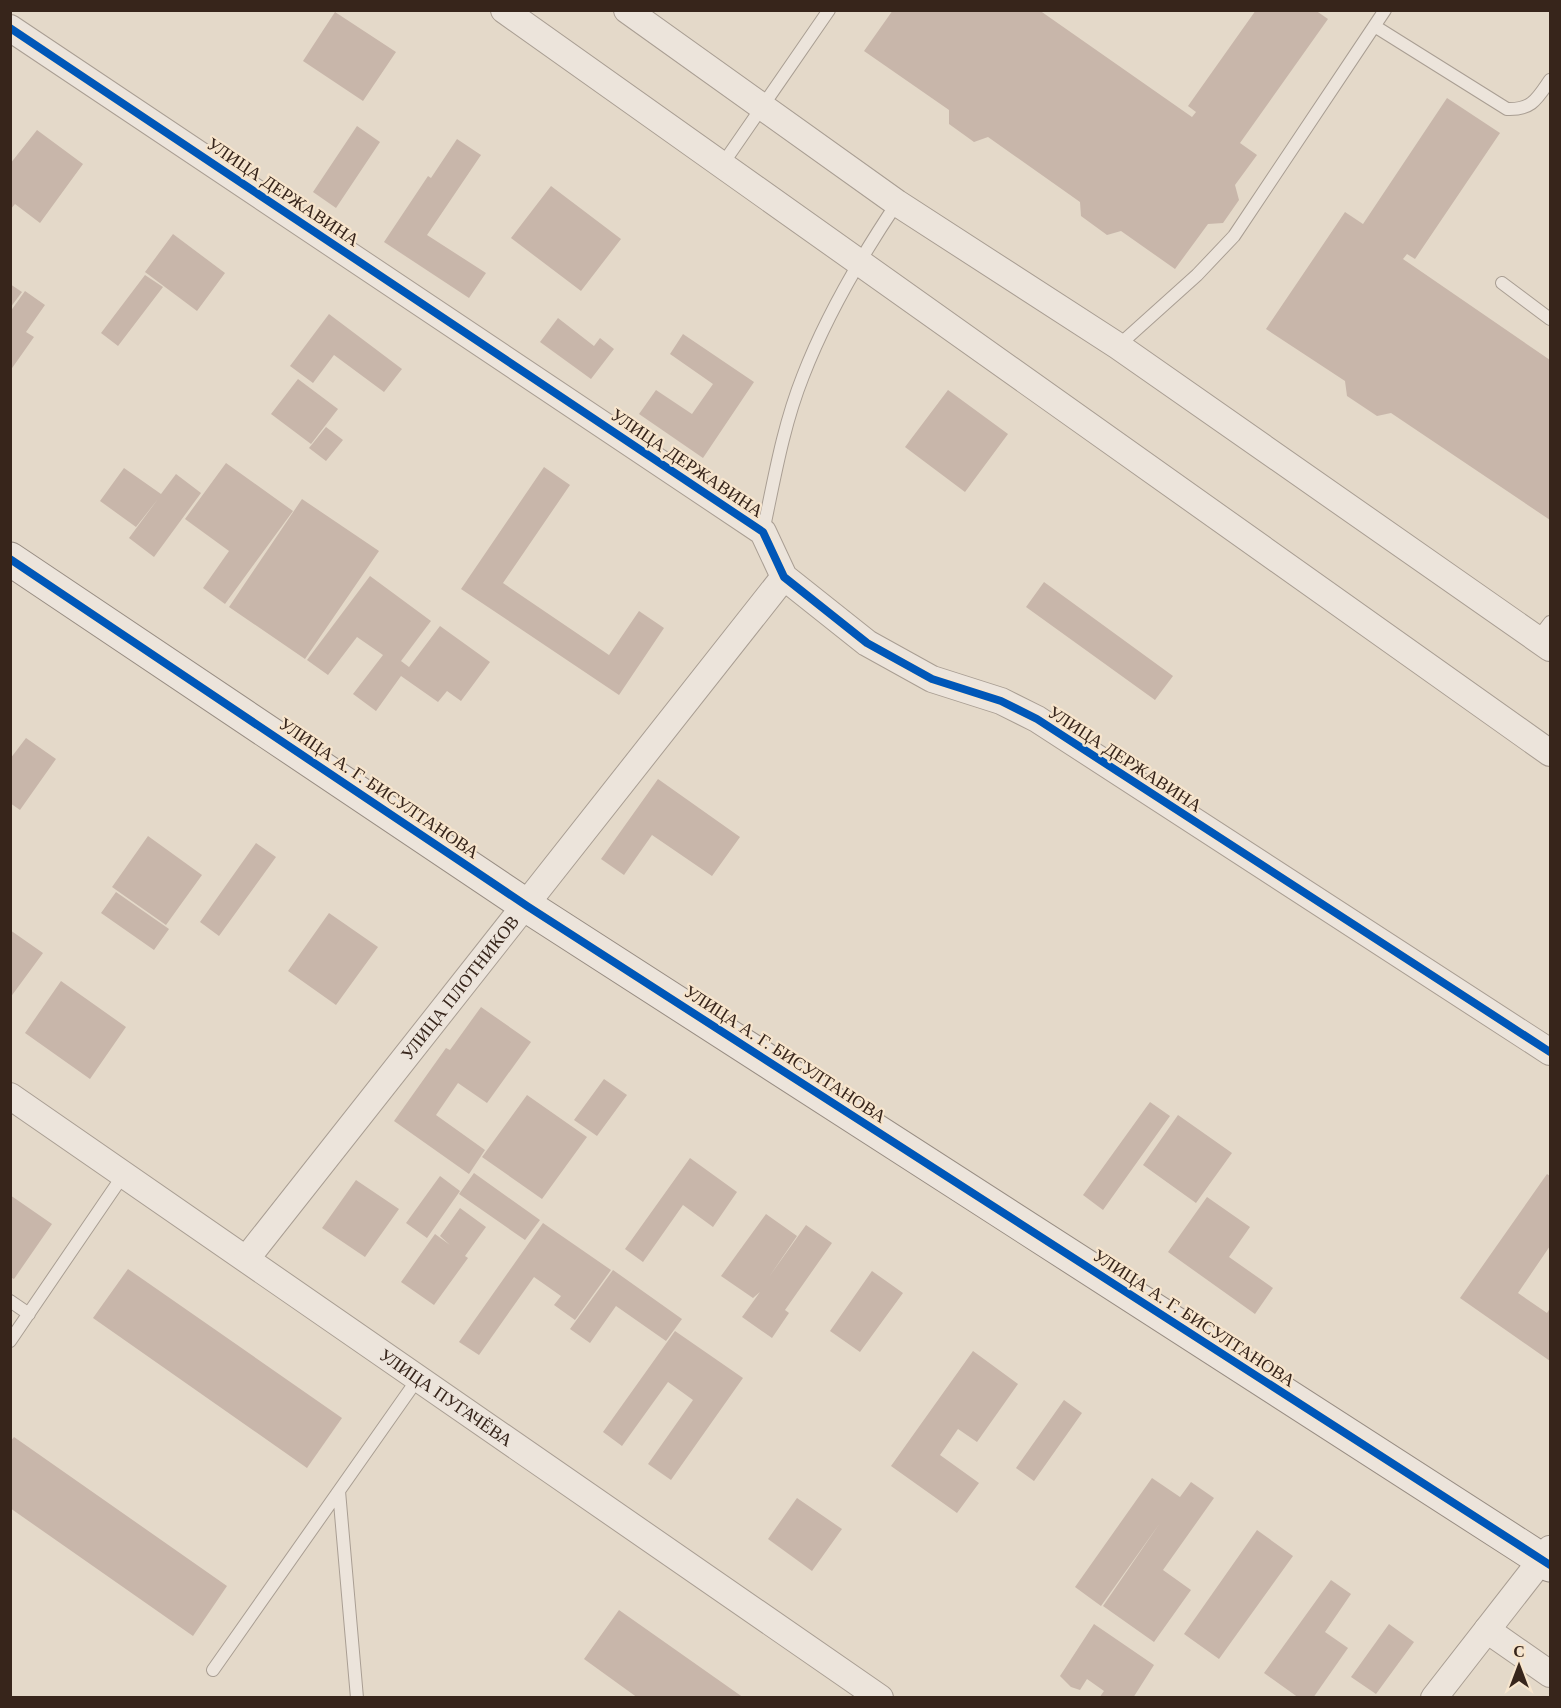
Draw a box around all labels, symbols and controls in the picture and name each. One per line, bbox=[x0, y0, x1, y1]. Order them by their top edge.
street label: УЛИЦА ДЕРЖАВИНА bbox=[203, 134, 363, 250]
street label: УЛИЦА ДЕРЖАВИНА bbox=[607, 405, 767, 521]
street label: УЛИЦА ДЕРЖАВИНА bbox=[1044, 702, 1206, 816]
street label: УЛИЦА А. Г. БИСУЛТАНОВА bbox=[275, 714, 483, 862]
street label: УЛИЦА ПЛОТНИКОВ bbox=[397, 912, 523, 1064]
street label: УЛИЦА А. Г. БИСУЛТАНОВА bbox=[680, 981, 890, 1127]
street label: УЛИЦА А. Г. БИСУЛТАНОВА bbox=[1089, 1245, 1299, 1391]
street label: УЛИЦА ПУГАЧЁВА bbox=[375, 1345, 516, 1451]
north arrow bbox=[1489, 1636, 1549, 1696]
text: С bbox=[1513, 1643, 1525, 1660]

